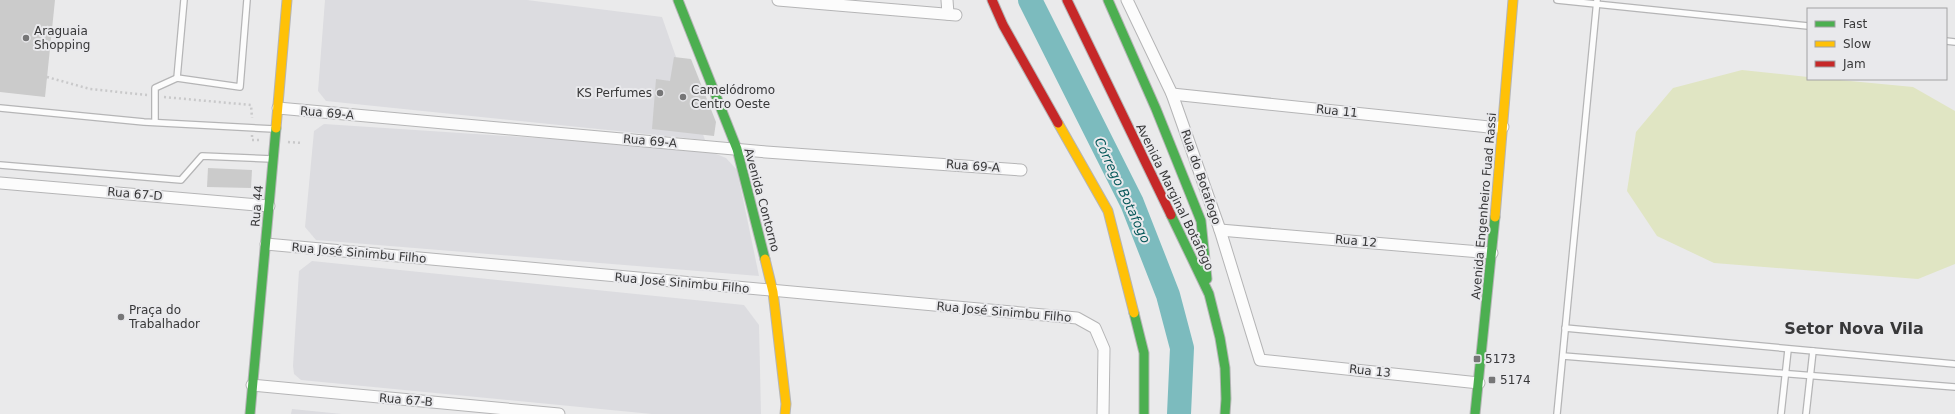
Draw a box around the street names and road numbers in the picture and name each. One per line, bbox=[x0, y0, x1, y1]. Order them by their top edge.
street label: Rua 11 bbox=[1315, 102, 1359, 120]
street label: Rua 69-A bbox=[299, 104, 355, 122]
street label: Avenida Engenheiro Fuad Rassi bbox=[1469, 112, 1499, 300]
street label: Avenida Marginal Botafogo bbox=[1133, 121, 1217, 273]
street label: Rua do Botafogo bbox=[1178, 128, 1224, 226]
street label: Rua 69-A bbox=[622, 132, 678, 150]
street label: Avenida Contorno bbox=[741, 147, 783, 253]
street label: Rua 69-A bbox=[946, 157, 1001, 175]
street label: Rua 67-D bbox=[107, 185, 163, 203]
street label: Rua 44 bbox=[248, 185, 266, 227]
street label: Rua 12 bbox=[1335, 232, 1377, 250]
street label: Rua José Sinimbu Filho bbox=[291, 240, 427, 266]
street label: Rua José Sinimbu Filho bbox=[614, 270, 750, 296]
street label: Rua José Sinimbu Filho bbox=[936, 299, 1072, 325]
street label: Rua 13 bbox=[1348, 362, 1392, 380]
street label: Rua 67-B bbox=[379, 391, 433, 409]

